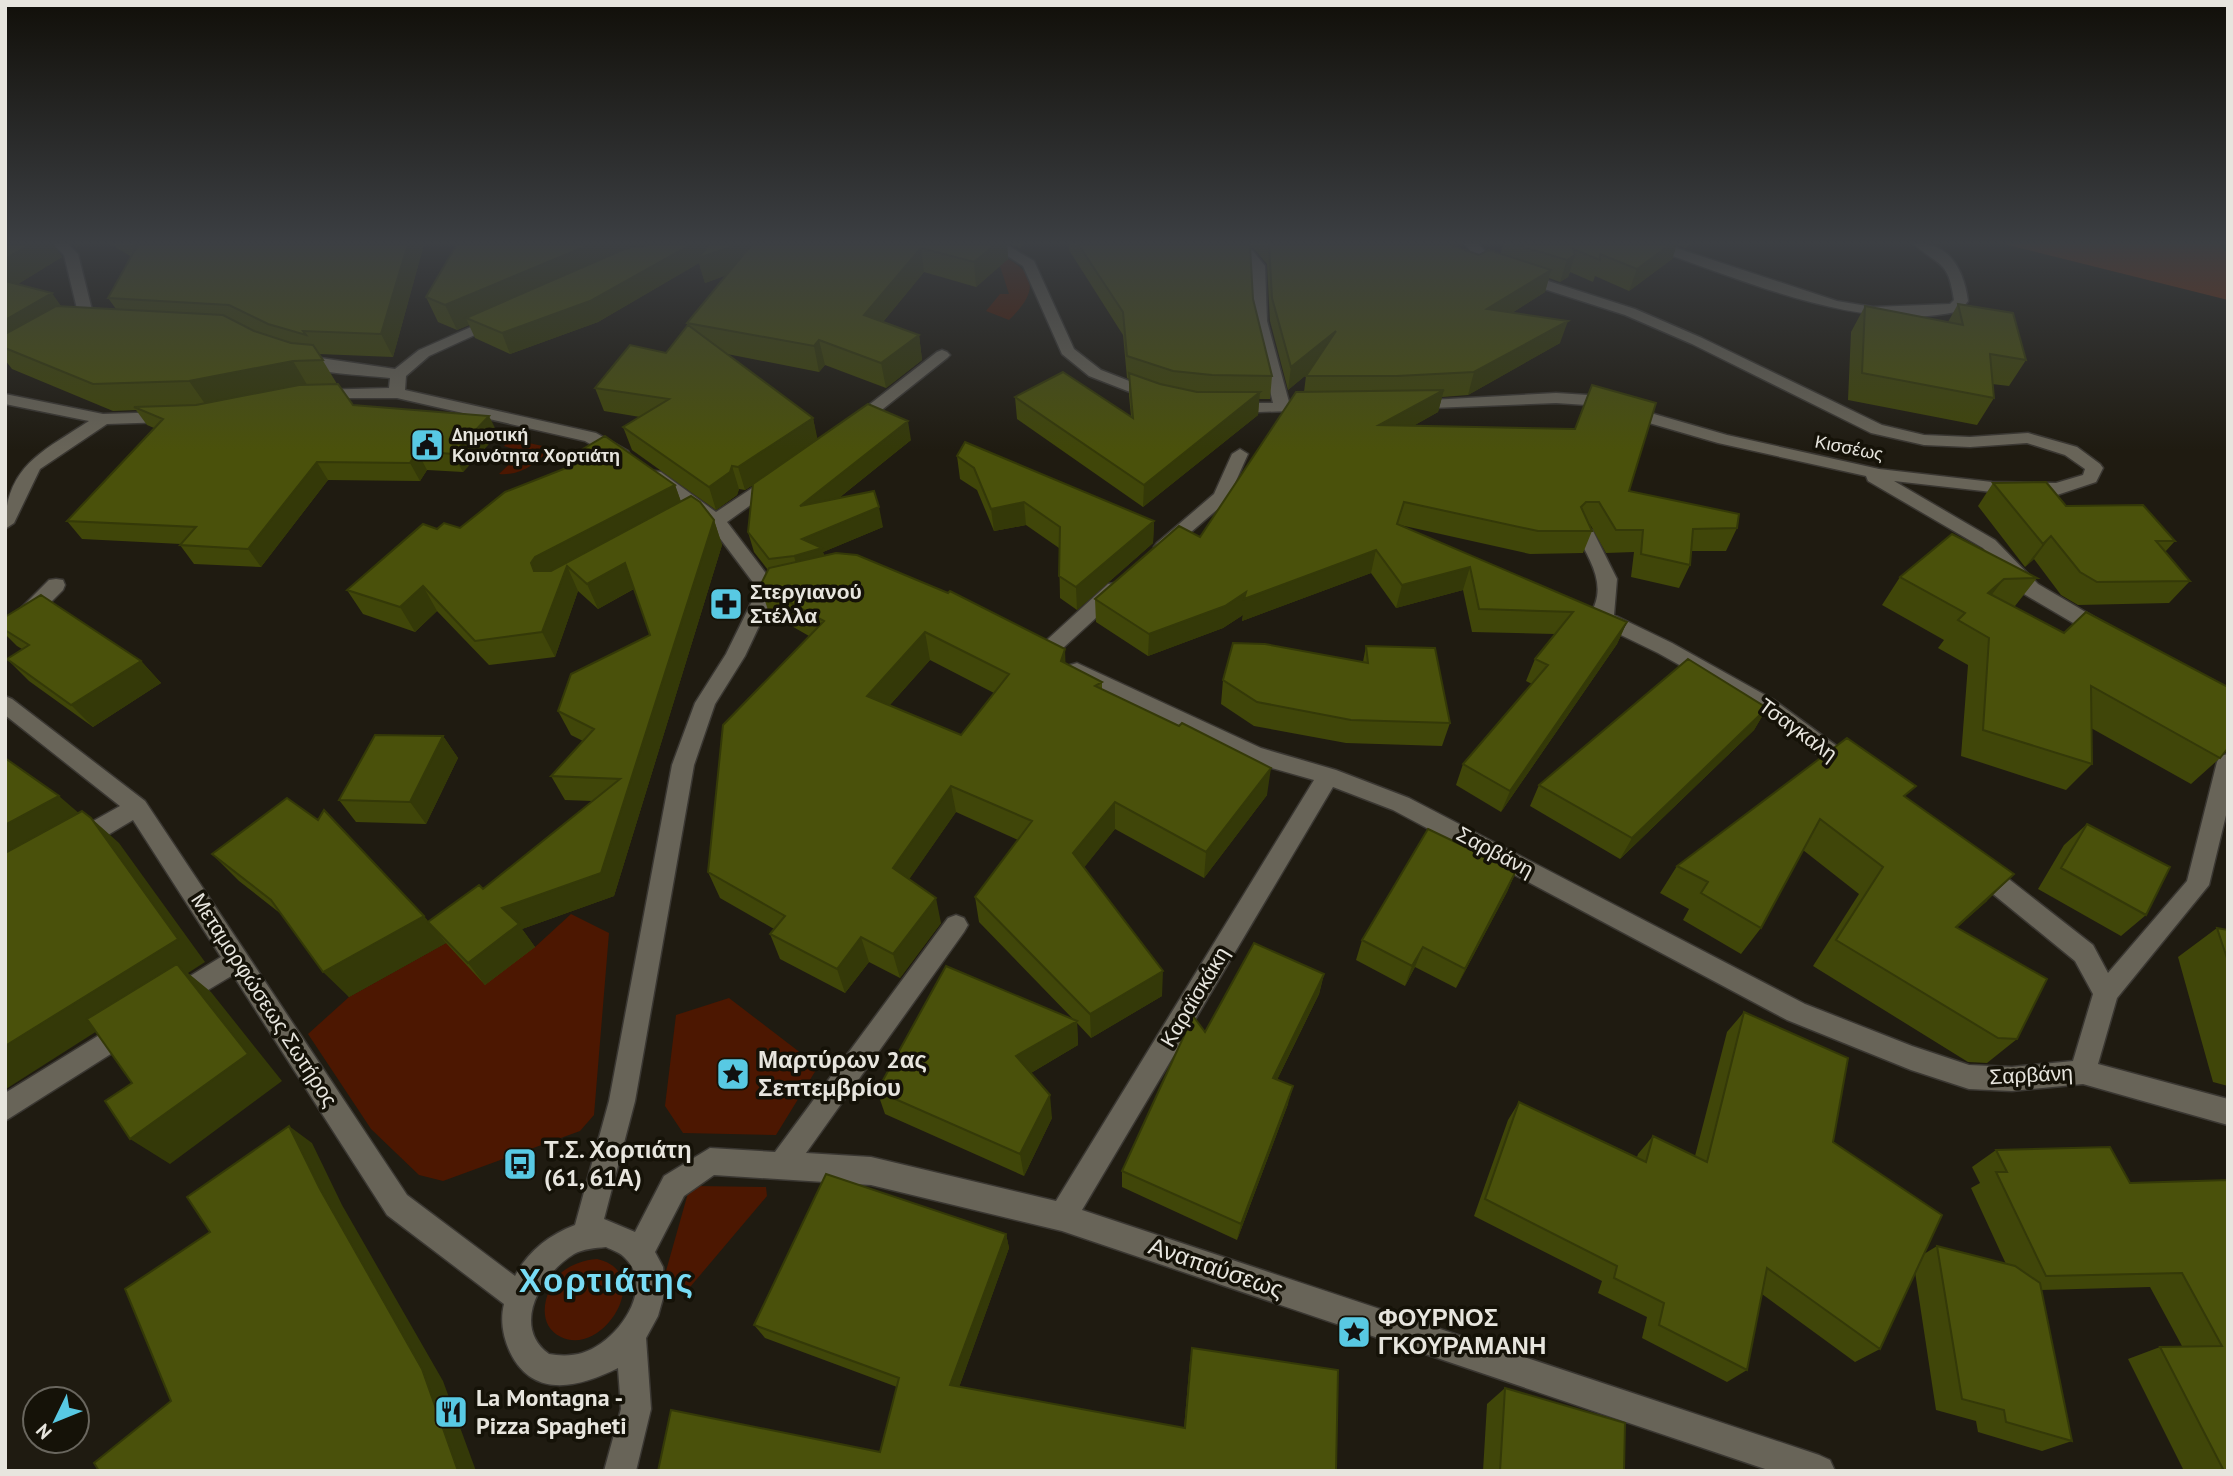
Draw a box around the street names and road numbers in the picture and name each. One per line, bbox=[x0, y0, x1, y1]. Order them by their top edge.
street label: Κισσέως bbox=[1813, 430, 1885, 465]
street label: Τσαγκαλη bbox=[1754, 692, 1843, 767]
street label: Σαρβάνη bbox=[1452, 820, 1538, 883]
street label: Μεταμορφώσεως Σωτήρος bbox=[185, 888, 344, 1112]
street label: Καραϊσκάκη bbox=[1154, 942, 1235, 1052]
street label: Σαρβάνη bbox=[1989, 1059, 2073, 1090]
street label: Αναπαύσεως bbox=[1145, 1230, 1287, 1305]

